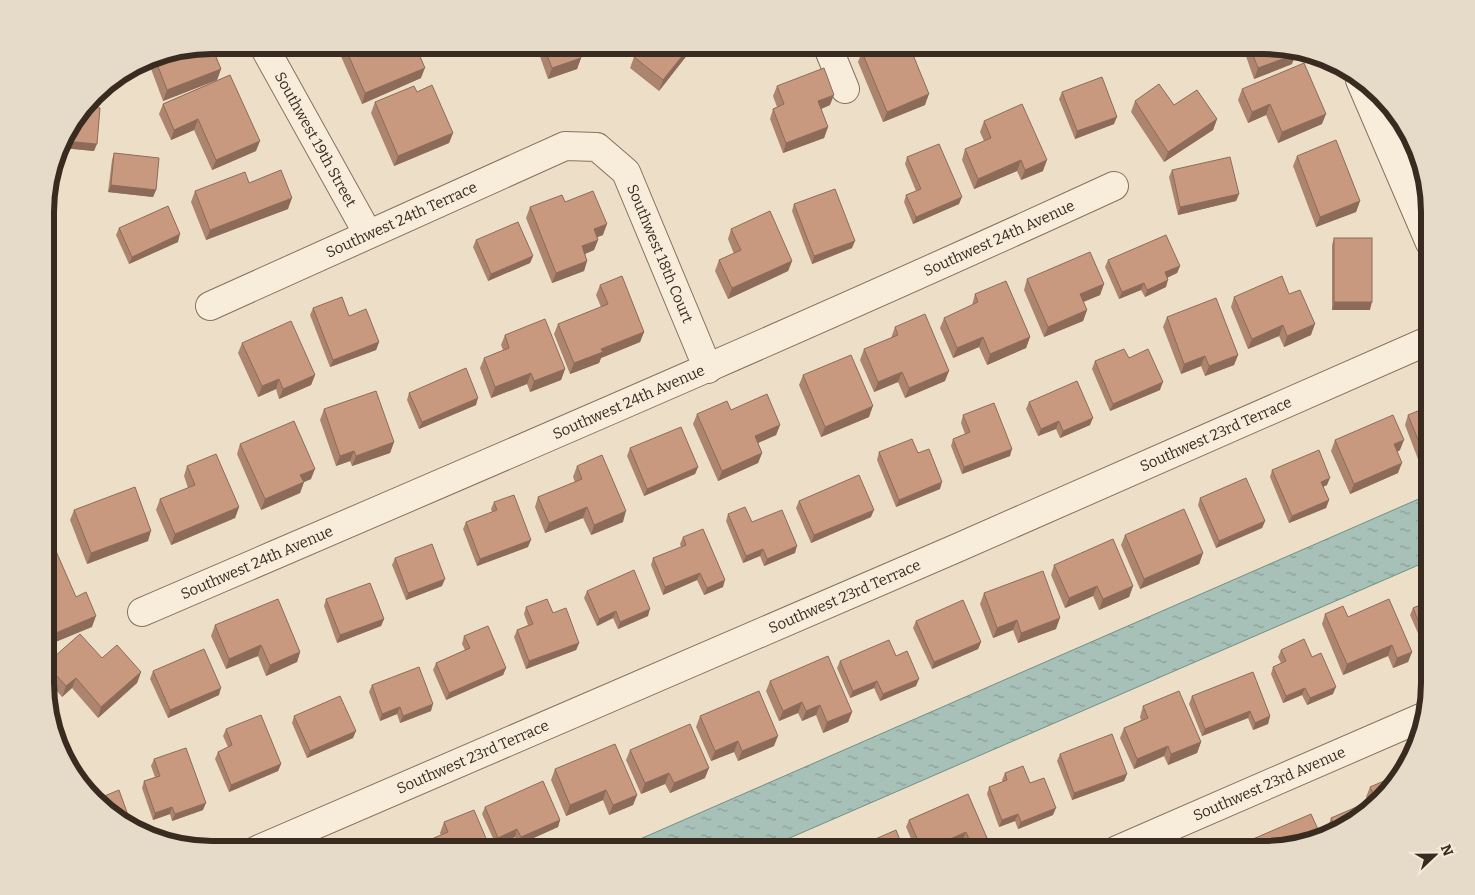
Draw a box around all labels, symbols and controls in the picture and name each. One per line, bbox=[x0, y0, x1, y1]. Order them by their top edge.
street label: Southwest 19th Street bbox=[271, 69, 360, 210]
street label: Southwest 24th Terrace bbox=[323, 178, 480, 262]
street label: Southwest 18th Court bbox=[623, 182, 697, 326]
street label: Southwest 24th Avenue bbox=[921, 196, 1077, 280]
street label: Southwest 24th Avenue bbox=[550, 361, 707, 443]
street label: Southwest 23rd Terrace bbox=[1137, 393, 1294, 475]
street label: Southwest 24th Avenue bbox=[178, 522, 336, 603]
street label: Southwest 23rd Terrace bbox=[766, 556, 923, 637]
street label: Southwest 23rd Terrace bbox=[394, 716, 552, 798]
street label: Southwest 23rd Avenue bbox=[1190, 743, 1348, 825]
north arrow bbox=[1410, 830, 1460, 880]
text: N bbox=[1437, 842, 1457, 859]

